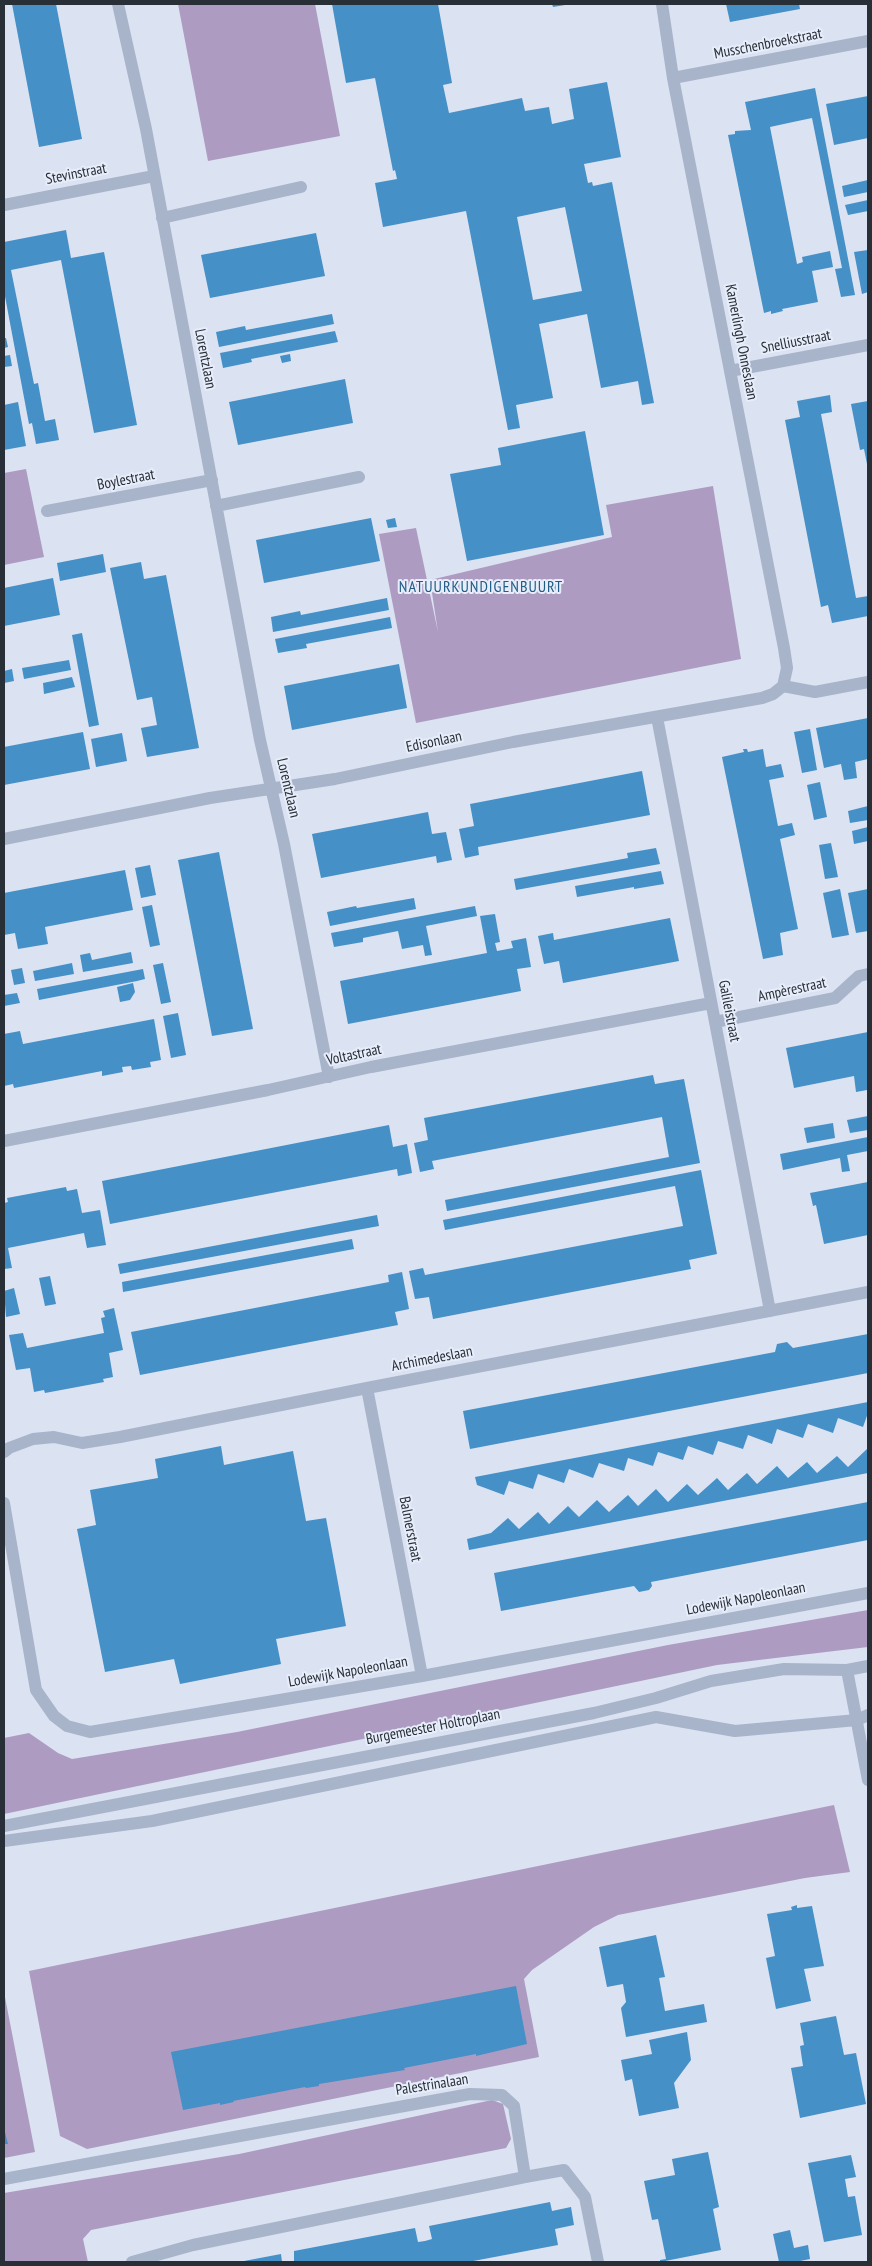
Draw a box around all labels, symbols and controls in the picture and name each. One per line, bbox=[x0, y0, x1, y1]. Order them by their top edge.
street label: Musschenbroekstraat bbox=[713, 25, 823, 63]
street label: Stevinstraat bbox=[44, 159, 108, 189]
street label: Kamerlingh Onneslaan bbox=[721, 283, 761, 401]
street label: Snelliusstraat bbox=[760, 326, 832, 358]
street label: Lorentzlaan bbox=[190, 328, 220, 390]
street label: Boylestraat bbox=[96, 466, 156, 494]
district label: NATUURKUNDIGENBUURT bbox=[396, 577, 566, 597]
street label: Edisonlaan bbox=[405, 727, 463, 757]
street label: Lorentzlaan bbox=[272, 756, 304, 820]
street label: Ampèrestraat bbox=[756, 974, 828, 1006]
street label: Galileistraat bbox=[714, 979, 744, 1043]
street label: Voltastraat bbox=[325, 1040, 383, 1070]
street label: Archimedeslaan bbox=[390, 1342, 474, 1376]
street label: Balmerstraat bbox=[395, 1495, 425, 1563]
street label: Lodewijk Napoleonlaan bbox=[685, 1579, 807, 1619]
street label: Lodewijk Napoleonlaan bbox=[287, 1653, 409, 1691]
street label: Burgemeester Holtroplaan bbox=[364, 1705, 502, 1749]
street label: Palestrinalaan bbox=[394, 2070, 470, 2100]

